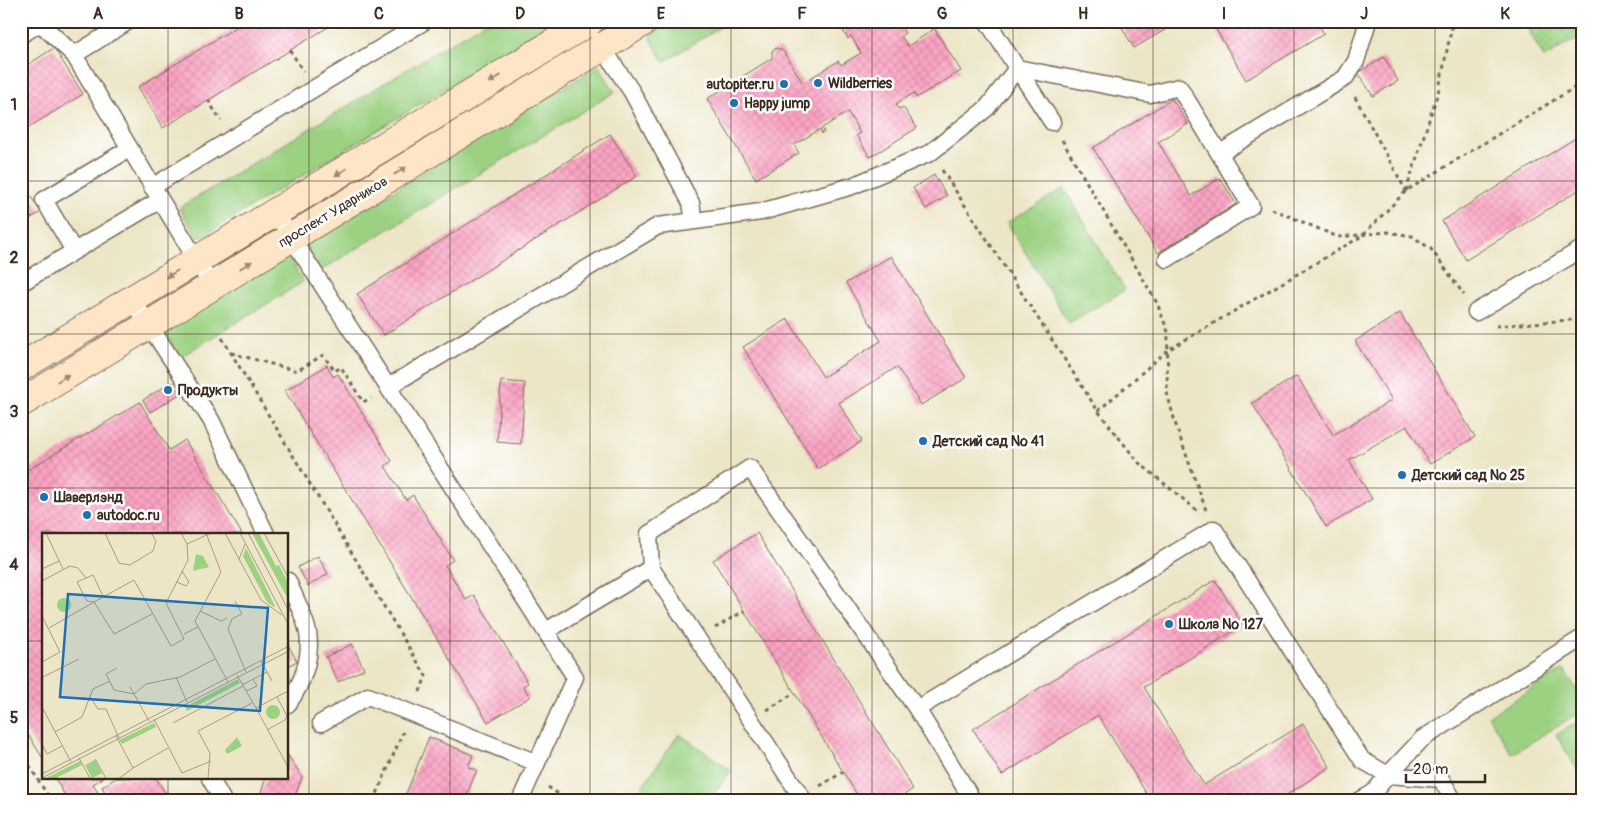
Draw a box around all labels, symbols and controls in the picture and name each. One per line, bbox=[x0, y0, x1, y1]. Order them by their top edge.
text: A bbox=[93, 4, 104, 24]
text: B bbox=[234, 4, 244, 24]
text: C bbox=[374, 4, 384, 24]
text: D bbox=[515, 4, 525, 24]
text: E bbox=[657, 4, 666, 24]
text: F bbox=[797, 4, 807, 24]
text: G bbox=[937, 4, 948, 24]
text: H bbox=[1078, 4, 1088, 24]
text: I bbox=[1222, 4, 1226, 24]
text: J bbox=[1360, 4, 1368, 24]
text: K bbox=[1500, 4, 1510, 24]
one-way arrow bbox=[489, 74, 502, 83]
place label: Wildberries bbox=[828, 75, 893, 92]
place label: autopiter.ru bbox=[707, 76, 774, 93]
marker: Wildberries bbox=[812, 77, 824, 89]
marker: autopiter.ru bbox=[778, 78, 790, 90]
text: 1 bbox=[11, 95, 17, 115]
place label: Happy jump bbox=[744, 95, 811, 112]
marker: Happy jump bbox=[728, 97, 740, 109]
one-way arrow bbox=[393, 167, 406, 176]
one-way arrow bbox=[335, 168, 348, 177]
street label: проспект Ударников bbox=[275, 173, 391, 251]
text: 2 bbox=[10, 248, 19, 268]
one-way arrow bbox=[240, 261, 253, 270]
one-way arrow bbox=[166, 270, 179, 279]
one-way arrow bbox=[56, 373, 69, 382]
place label: Продукты bbox=[178, 382, 238, 399]
marker: Продукты bbox=[162, 384, 174, 396]
text: 3 bbox=[10, 402, 19, 422]
place label: Детский сад № 41 bbox=[932, 433, 1044, 450]
marker: Детский сад № 41 bbox=[917, 435, 929, 447]
place label: Детский сад № 25 bbox=[1411, 467, 1526, 484]
marker: Детский сад № 25 bbox=[1396, 469, 1408, 481]
place label: Шаверлэнд bbox=[53, 489, 123, 506]
marker: Шаверлэнд bbox=[38, 491, 50, 503]
place label: autodoc.ru bbox=[97, 507, 160, 524]
marker: autodoc.ru bbox=[81, 509, 93, 521]
inset map bbox=[42, 533, 289, 780]
text: 4 bbox=[9, 555, 19, 575]
place label: Школа № 127 bbox=[1178, 616, 1263, 633]
marker: Школа № 127 bbox=[1163, 618, 1175, 630]
text: 5 bbox=[10, 708, 19, 728]
scale bar bbox=[1406, 752, 1484, 784]
text: 20 m bbox=[1413, 760, 1448, 779]

